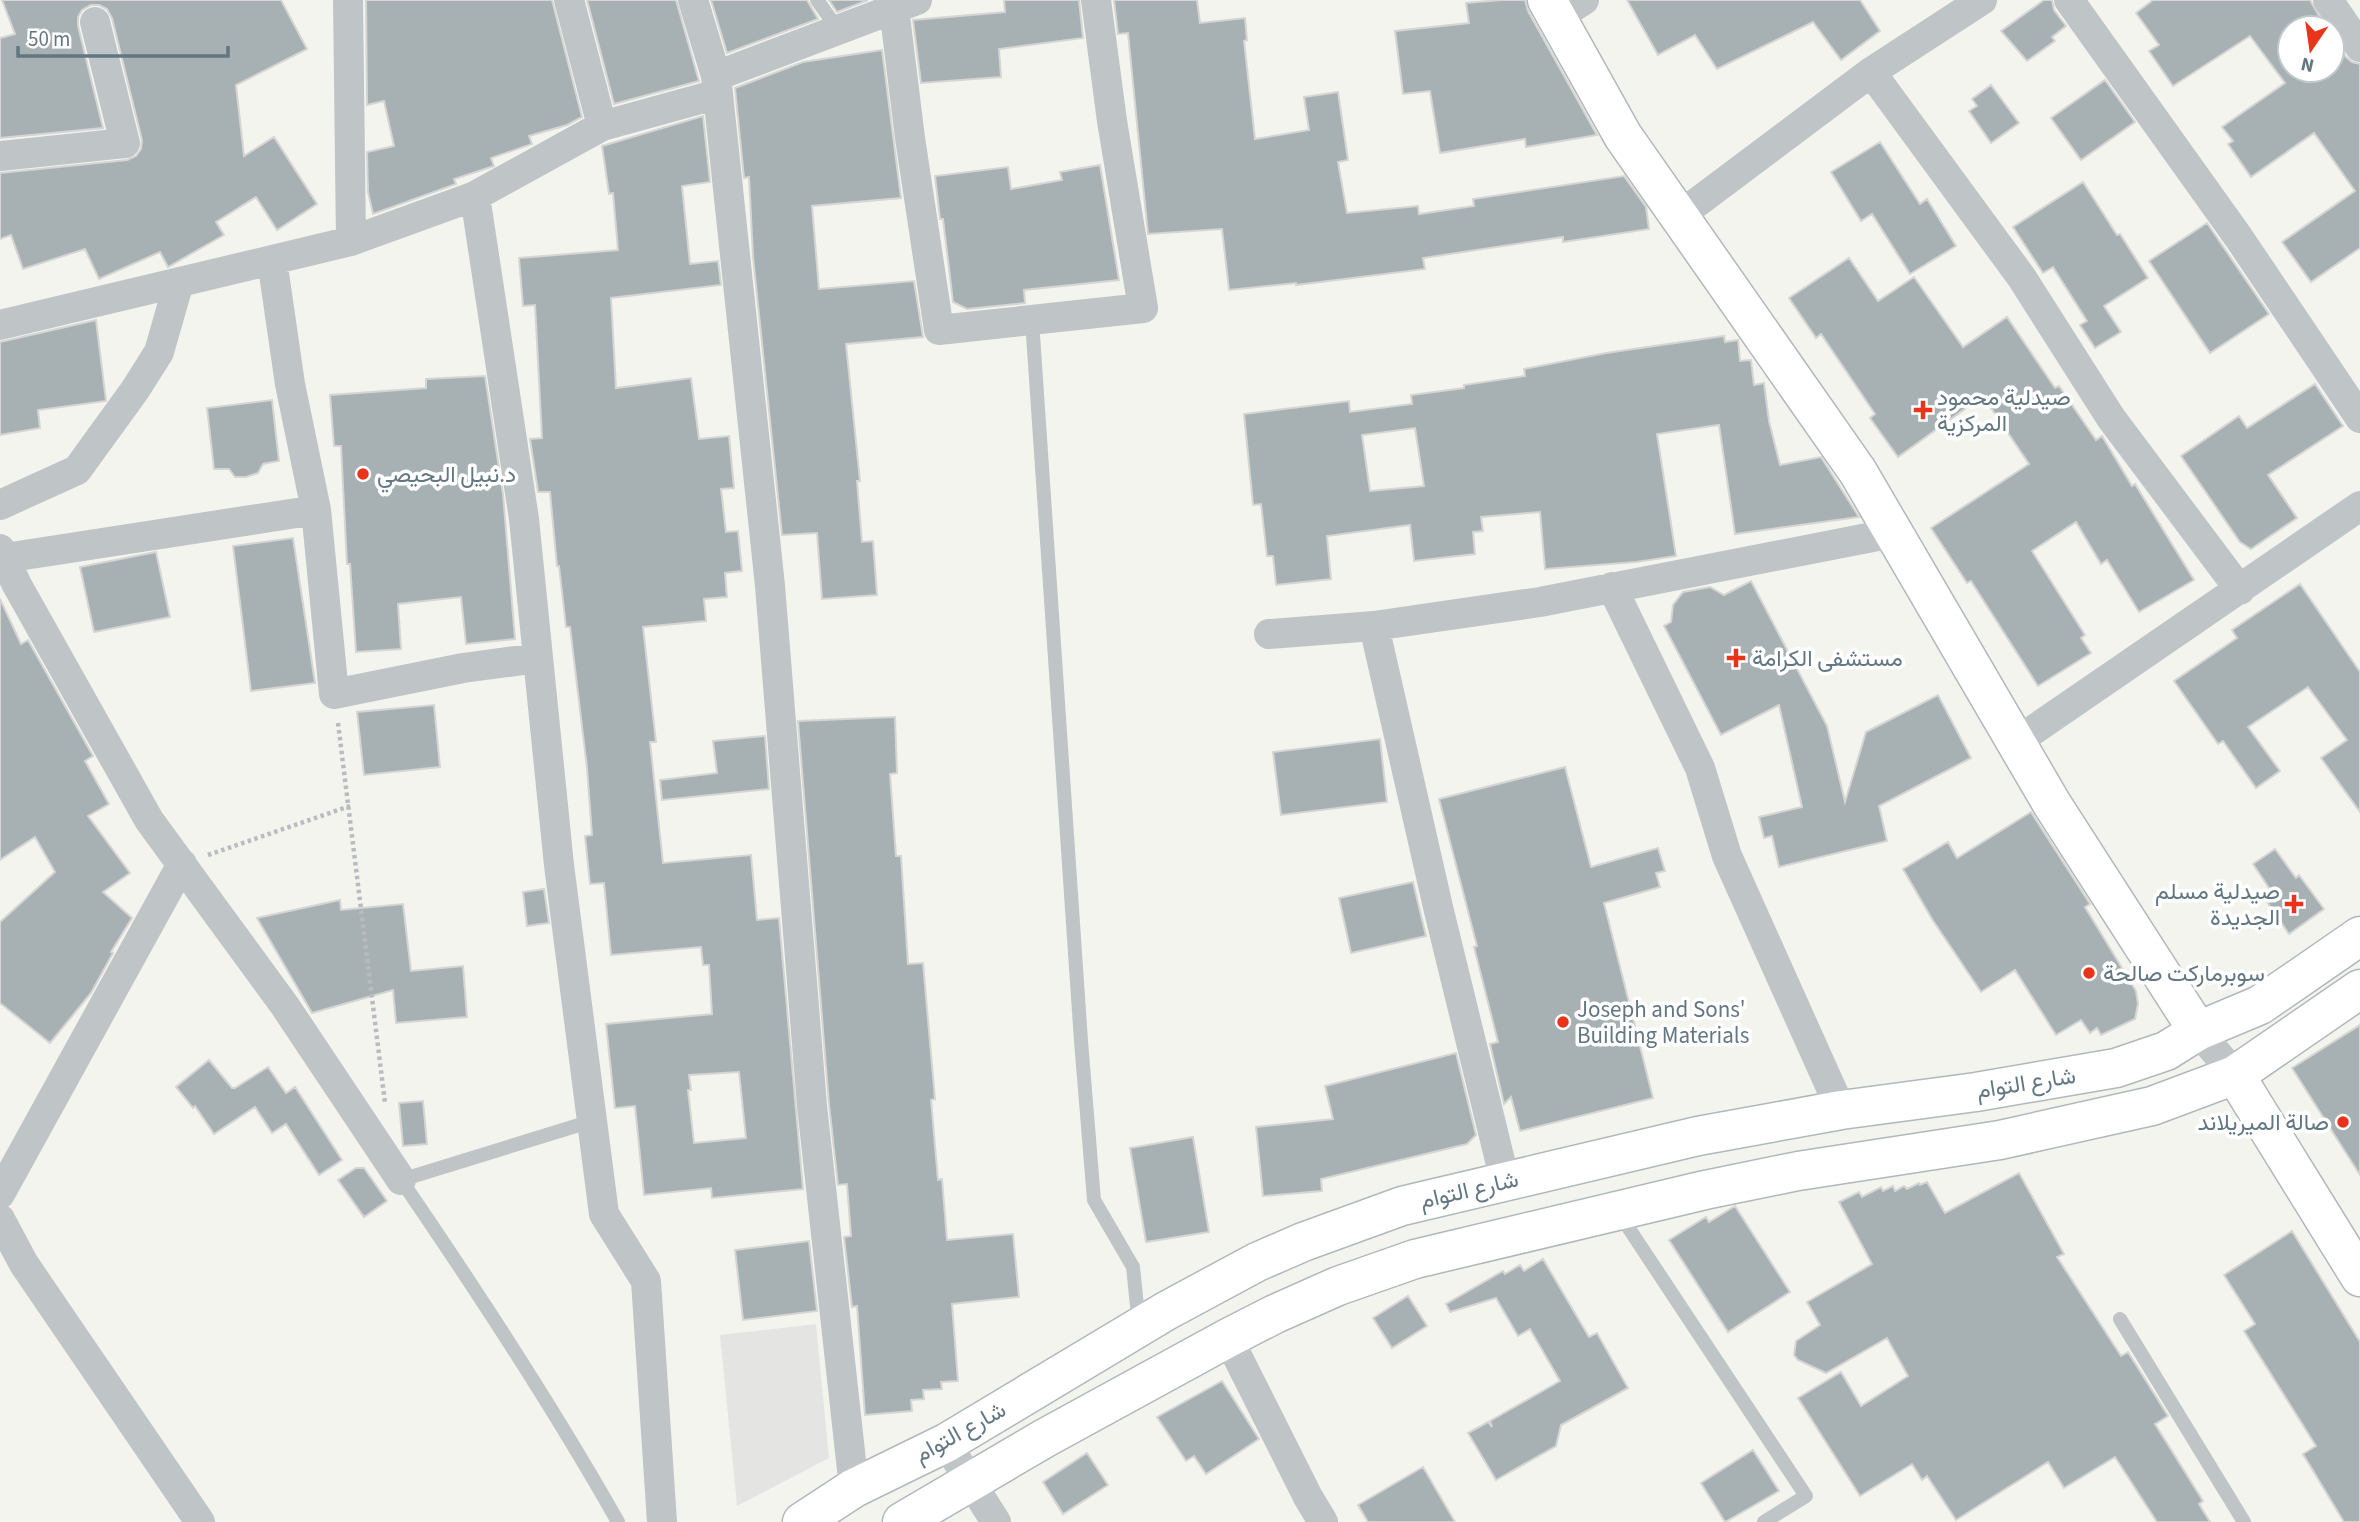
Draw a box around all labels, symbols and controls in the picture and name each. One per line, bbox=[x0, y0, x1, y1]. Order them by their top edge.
scale bar bbox=[18, 14, 228, 58]
north arrow bbox=[2276, 14, 2346, 84]
text: 50 m bbox=[28, 24, 70, 54]
text: N bbox=[2298, 50, 2317, 79]
place label: صيدلية محمود المركزية bbox=[1937, 381, 2071, 440]
marker: صيدلية محمود المركزية bbox=[1915, 402, 1931, 418]
place label: د.نبيل البحيصي bbox=[377, 458, 516, 493]
marker: د.نبيل البحيصي bbox=[355, 466, 371, 482]
place label: مستشفى الكرامة bbox=[1752, 642, 1903, 675]
marker: مستشفى الكرامة bbox=[1726, 648, 1746, 668]
place label: صيدلية مسلم الجديدة bbox=[2155, 875, 2280, 934]
marker: صيدلية مسلم الجديدة bbox=[2286, 896, 2302, 912]
place label: سوبرماركت صالحة bbox=[2103, 957, 2265, 990]
marker: سوبرماركت صالحة bbox=[2081, 965, 2097, 981]
place label: Joseph and Sons' Building Materials bbox=[1577, 993, 1749, 1052]
marker: Joseph and Sons' Building Materials bbox=[1555, 1014, 1571, 1030]
street label: شارع التوام bbox=[1974, 1059, 2078, 1107]
place label: صالة الميريلاند bbox=[2198, 1106, 2329, 1139]
marker: صالة الميريلاند bbox=[2335, 1114, 2351, 1130]
street label: شارع التوام bbox=[1416, 1163, 1522, 1217]
street label: شارع التوام bbox=[908, 1393, 1012, 1471]

